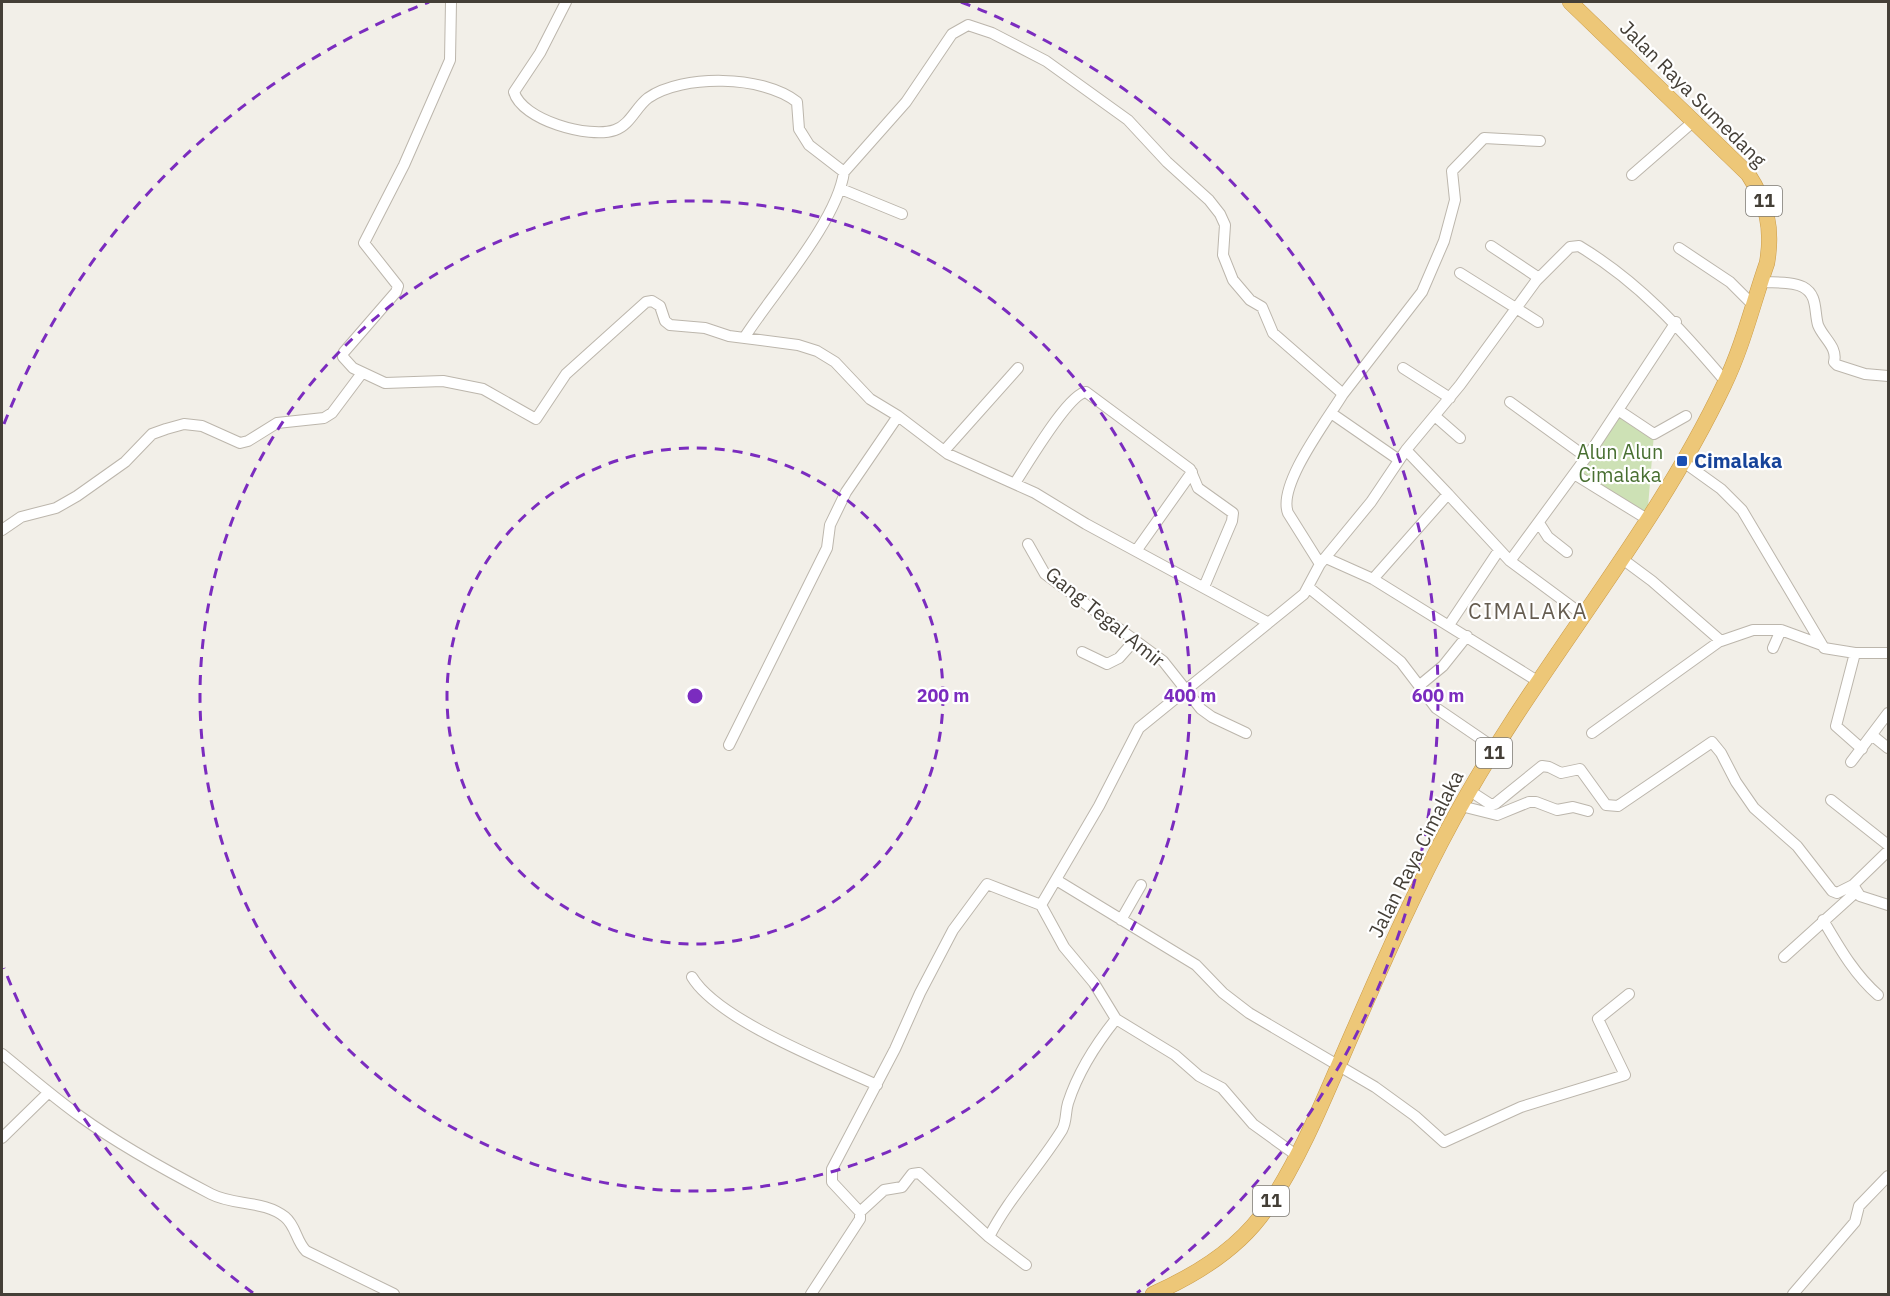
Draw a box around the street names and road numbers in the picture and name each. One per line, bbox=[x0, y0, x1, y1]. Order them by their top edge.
street label: Jalan Raya Sumedang bbox=[1614, 14, 1773, 173]
road number: 11 bbox=[1746, 186, 1782, 216]
street label: Gang Tegal Amir bbox=[1040, 560, 1171, 673]
road number: 11 bbox=[1476, 738, 1512, 768]
street label: Jalan Raya Cimalaka bbox=[1362, 765, 1470, 942]
road number: 11 bbox=[1253, 1186, 1289, 1216]

